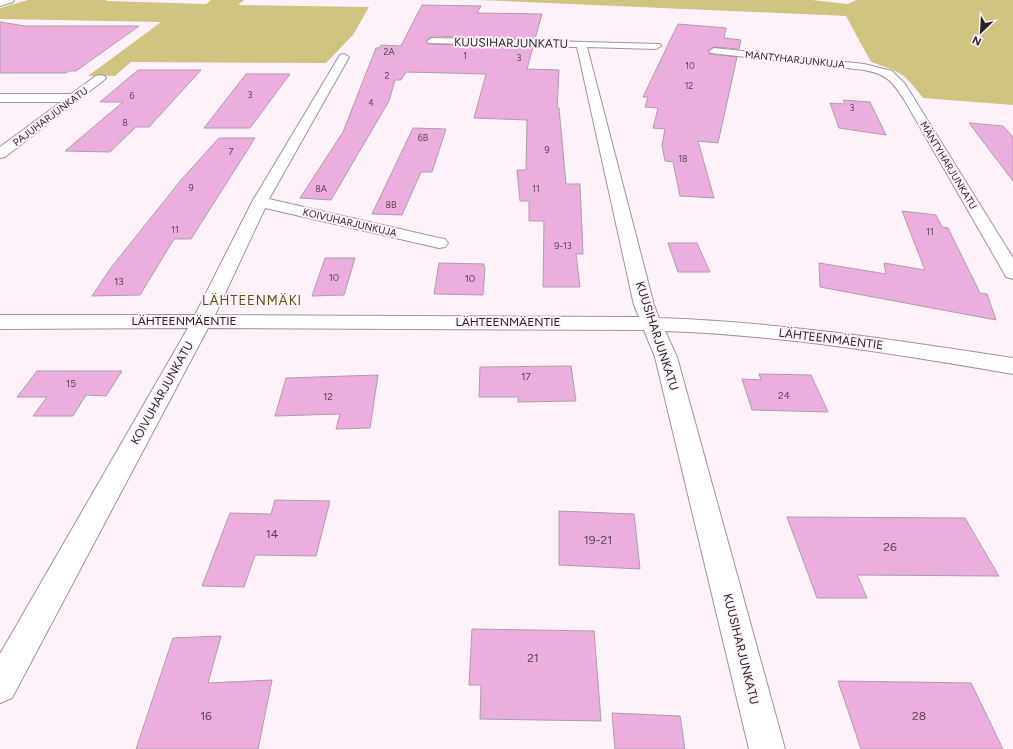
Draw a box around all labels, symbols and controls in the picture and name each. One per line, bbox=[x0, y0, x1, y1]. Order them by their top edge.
north arrow bbox=[961, 12, 1001, 52]
text: N bbox=[970, 33, 984, 48]
street label: KUUSIHARJUNKATU bbox=[454, 35, 568, 51]
house number: 2A bbox=[383, 46, 395, 57]
street label: MÄNTYHARJUNKUJA bbox=[744, 48, 846, 71]
house number: 1 bbox=[463, 50, 467, 61]
house number: 3 bbox=[517, 52, 522, 63]
house number: 10 bbox=[685, 60, 695, 71]
house number: 2 bbox=[384, 70, 390, 81]
house number: 12 bbox=[685, 80, 693, 91]
street label: PAJUHARJUNKATU bbox=[10, 84, 90, 149]
house number: 3 bbox=[248, 89, 253, 100]
house number: 6 bbox=[129, 90, 135, 101]
house number: 4 bbox=[368, 97, 374, 108]
house number: 3 bbox=[850, 102, 855, 113]
house number: 8 bbox=[122, 117, 128, 128]
street label: MÄNTYHARJUNKATU bbox=[917, 119, 980, 212]
house number: 6B bbox=[418, 132, 429, 143]
house number: 9 bbox=[544, 144, 550, 155]
house number: 7 bbox=[229, 146, 234, 157]
house number: 18 bbox=[678, 153, 688, 164]
house number: 9 bbox=[188, 182, 194, 193]
house number: 8A bbox=[315, 183, 327, 194]
house number: 11 bbox=[532, 183, 540, 194]
house number: 8B bbox=[385, 199, 397, 210]
street label: KOIVUHARJUNKUJA bbox=[302, 205, 398, 240]
house number: 11 bbox=[171, 224, 179, 235]
house number: 11 bbox=[926, 226, 934, 237]
house number: 9-13 bbox=[554, 240, 572, 251]
house number: 10 bbox=[329, 271, 339, 284]
house number: 10 bbox=[465, 272, 475, 285]
house number: 13 bbox=[114, 275, 124, 288]
street label: KUUSIHARJUNKATU bbox=[633, 280, 681, 392]
district label: LÄHTEENMÄKI bbox=[202, 292, 302, 308]
street label: LÄHTEENMÄENTIE bbox=[131, 314, 237, 328]
street label: LÄHTEENMÄENTIE bbox=[455, 315, 561, 329]
street label: LÄHTEENMÄENTIE bbox=[778, 326, 884, 352]
street label: KOIVUHARJUNKATU bbox=[128, 339, 196, 447]
house number: 17 bbox=[521, 370, 531, 383]
house number: 15 bbox=[66, 377, 76, 390]
house number: 24 bbox=[778, 389, 790, 402]
house number: 12 bbox=[323, 390, 333, 403]
house number: 14 bbox=[266, 527, 279, 541]
house number: 19-21 bbox=[584, 533, 612, 547]
house number: 26 bbox=[883, 540, 897, 554]
street label: KUUSIHARJUNKATU bbox=[720, 592, 762, 706]
house number: 21 bbox=[527, 651, 539, 665]
house number: 16 bbox=[200, 709, 212, 723]
house number: 28 bbox=[912, 709, 926, 723]

